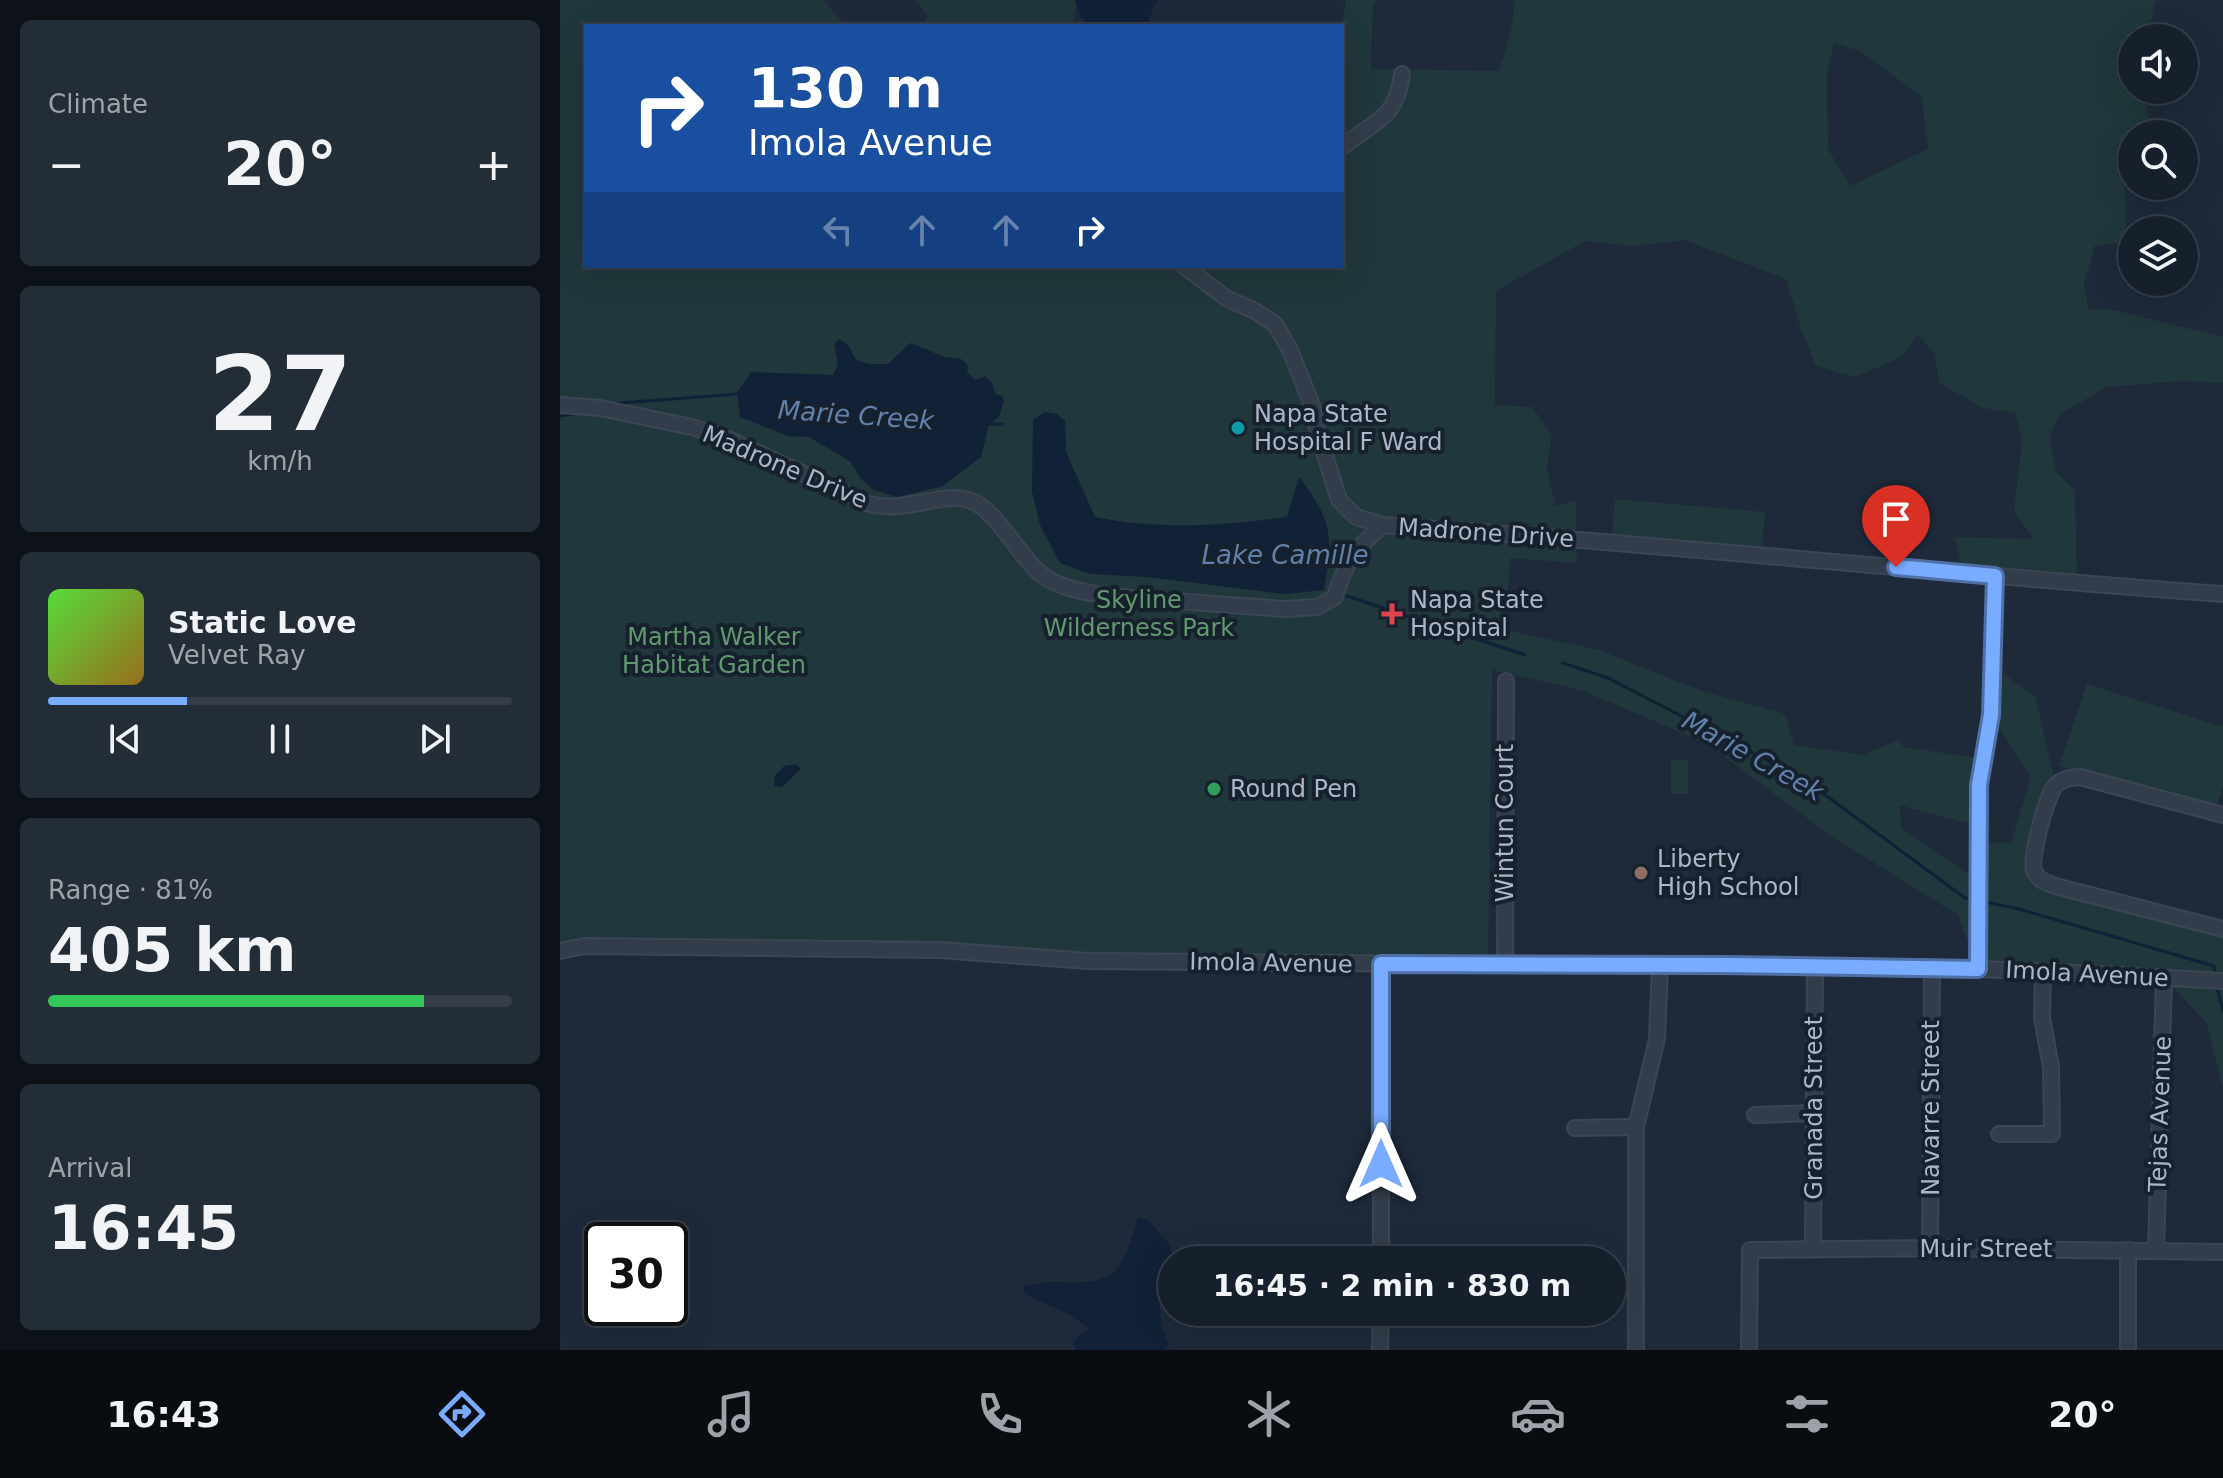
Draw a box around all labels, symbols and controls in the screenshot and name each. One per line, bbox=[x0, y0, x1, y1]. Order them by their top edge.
map controls bbox=[2118, 24, 2198, 296]
button: sound bbox=[2118, 24, 2198, 104]
text: 130 m bbox=[748, 55, 943, 120]
icon: right bbox=[616, 56, 720, 160]
text: Climate bbox=[48, 89, 148, 119]
button: search bbox=[2118, 120, 2198, 200]
text: Imola Avenue bbox=[748, 122, 993, 163]
text: 20° bbox=[223, 129, 337, 199]
text: − bbox=[48, 139, 85, 190]
text: + bbox=[475, 139, 512, 190]
icon: left bbox=[816, 208, 860, 252]
icon: ahead bbox=[900, 208, 944, 252]
icon: ahead bbox=[984, 208, 1028, 252]
icon: right bbox=[1068, 208, 1112, 252]
button: layers bbox=[2118, 216, 2198, 296]
text: 27 bbox=[208, 333, 352, 455]
water label: Marie Creek bbox=[777, 395, 936, 435]
place label: Napa State Hospital F Ward bbox=[1254, 400, 1443, 456]
marker: Napa State Hospital F Ward bbox=[1229, 419, 1247, 437]
street label: Madrone Drive bbox=[698, 420, 872, 514]
text: km/h bbox=[247, 446, 313, 476]
pin bbox=[1862, 485, 1930, 567]
icon: arrive bbox=[1874, 497, 1918, 541]
street label: Madrone Drive bbox=[1397, 513, 1575, 553]
water label: Lake Camille bbox=[1202, 540, 1368, 570]
park label: Skyline Wilderness Park bbox=[1044, 586, 1234, 642]
place label: Napa State Hospital bbox=[1410, 586, 1544, 642]
marker: Napa State Hospital bbox=[1381, 603, 1403, 625]
text: Static Love bbox=[168, 605, 357, 640]
park label: Martha Walker Habitat Garden bbox=[622, 623, 806, 679]
text: Velvet Ray bbox=[168, 640, 306, 670]
water label: Marie Creek bbox=[1677, 705, 1830, 807]
icon: previous bbox=[103, 717, 147, 761]
icon: pause bbox=[258, 717, 302, 761]
icon: next bbox=[413, 717, 457, 761]
street label: Wintun Court bbox=[1491, 744, 1519, 902]
place label: Round Pen bbox=[1230, 775, 1357, 803]
marker: Round Pen bbox=[1205, 780, 1223, 798]
place label: Liberty High School bbox=[1657, 845, 1799, 901]
marker: Liberty High School bbox=[1632, 864, 1650, 882]
text: Range · 81% bbox=[48, 875, 213, 905]
text: 405 km bbox=[48, 915, 297, 985]
street label: Imola Avenue bbox=[1189, 948, 1353, 978]
street label: Imola Avenue bbox=[2005, 956, 2169, 992]
street label: Granada Street bbox=[1800, 1016, 1828, 1200]
street label: Navarre Street bbox=[1917, 1020, 1945, 1196]
street label: Tejas Avenue bbox=[2143, 1036, 2177, 1193]
position arrow bbox=[1339, 1122, 1423, 1206]
text: Arrival bbox=[48, 1153, 132, 1183]
text: 16:45 bbox=[48, 1193, 239, 1263]
speed limit sign: 30 bbox=[584, 1222, 688, 1326]
street label: Muir Street bbox=[1919, 1235, 2053, 1263]
text: 16:45 · 2 min · 830 m bbox=[1213, 1268, 1571, 1303]
icon: directions bbox=[434, 1386, 490, 1442]
icon: music bbox=[703, 1386, 759, 1442]
icon: phone bbox=[972, 1386, 1028, 1442]
icon: climate bbox=[1241, 1386, 1297, 1442]
icon: car bbox=[1510, 1386, 1566, 1442]
icon: filters bbox=[1779, 1386, 1835, 1442]
text: 16:43 bbox=[107, 1394, 221, 1435]
text: 20° bbox=[2048, 1394, 2116, 1435]

